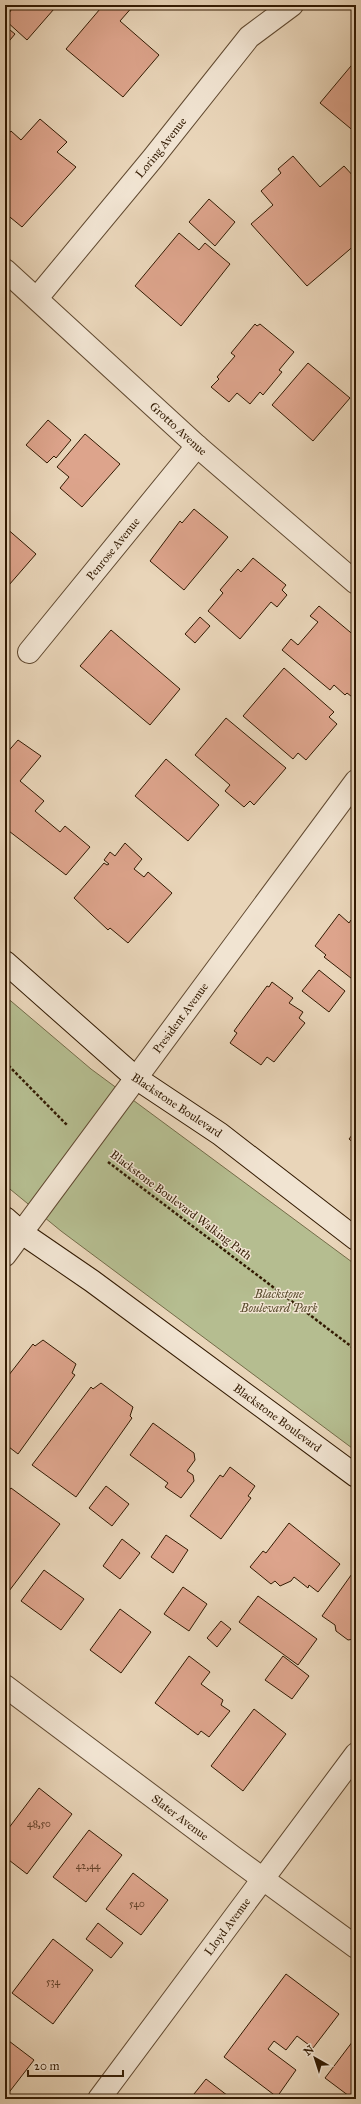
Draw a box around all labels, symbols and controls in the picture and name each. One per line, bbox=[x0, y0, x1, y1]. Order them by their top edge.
street label: Loring Avenue bbox=[133, 114, 190, 181]
street label: Grotto Avenue bbox=[147, 399, 210, 458]
street label: Penrose Avenue bbox=[83, 515, 143, 583]
street label: President Avenue bbox=[150, 980, 211, 1056]
street label: Blackstone Boulevard bbox=[129, 1070, 225, 1140]
street label: Blackstone Boulevard Walking Path bbox=[107, 1147, 255, 1264]
park label: Blackstone Boulevard Park bbox=[239, 1287, 318, 1315]
street label: Blackstone Boulevard bbox=[231, 1381, 324, 1455]
street label: Slater Avenue bbox=[149, 1792, 211, 1843]
house number: 48,50 bbox=[27, 1818, 51, 1830]
house number: 42,44 bbox=[76, 1860, 101, 1872]
street label: Lloyd Avenue bbox=[201, 1895, 253, 1958]
house number: 540 bbox=[129, 1898, 145, 1910]
house number: 534 bbox=[46, 1976, 61, 1988]
north arrow bbox=[295, 2038, 335, 2078]
text: N bbox=[301, 2042, 317, 2059]
scale bar bbox=[28, 2052, 123, 2078]
text: 20 m bbox=[34, 2059, 60, 2073]

